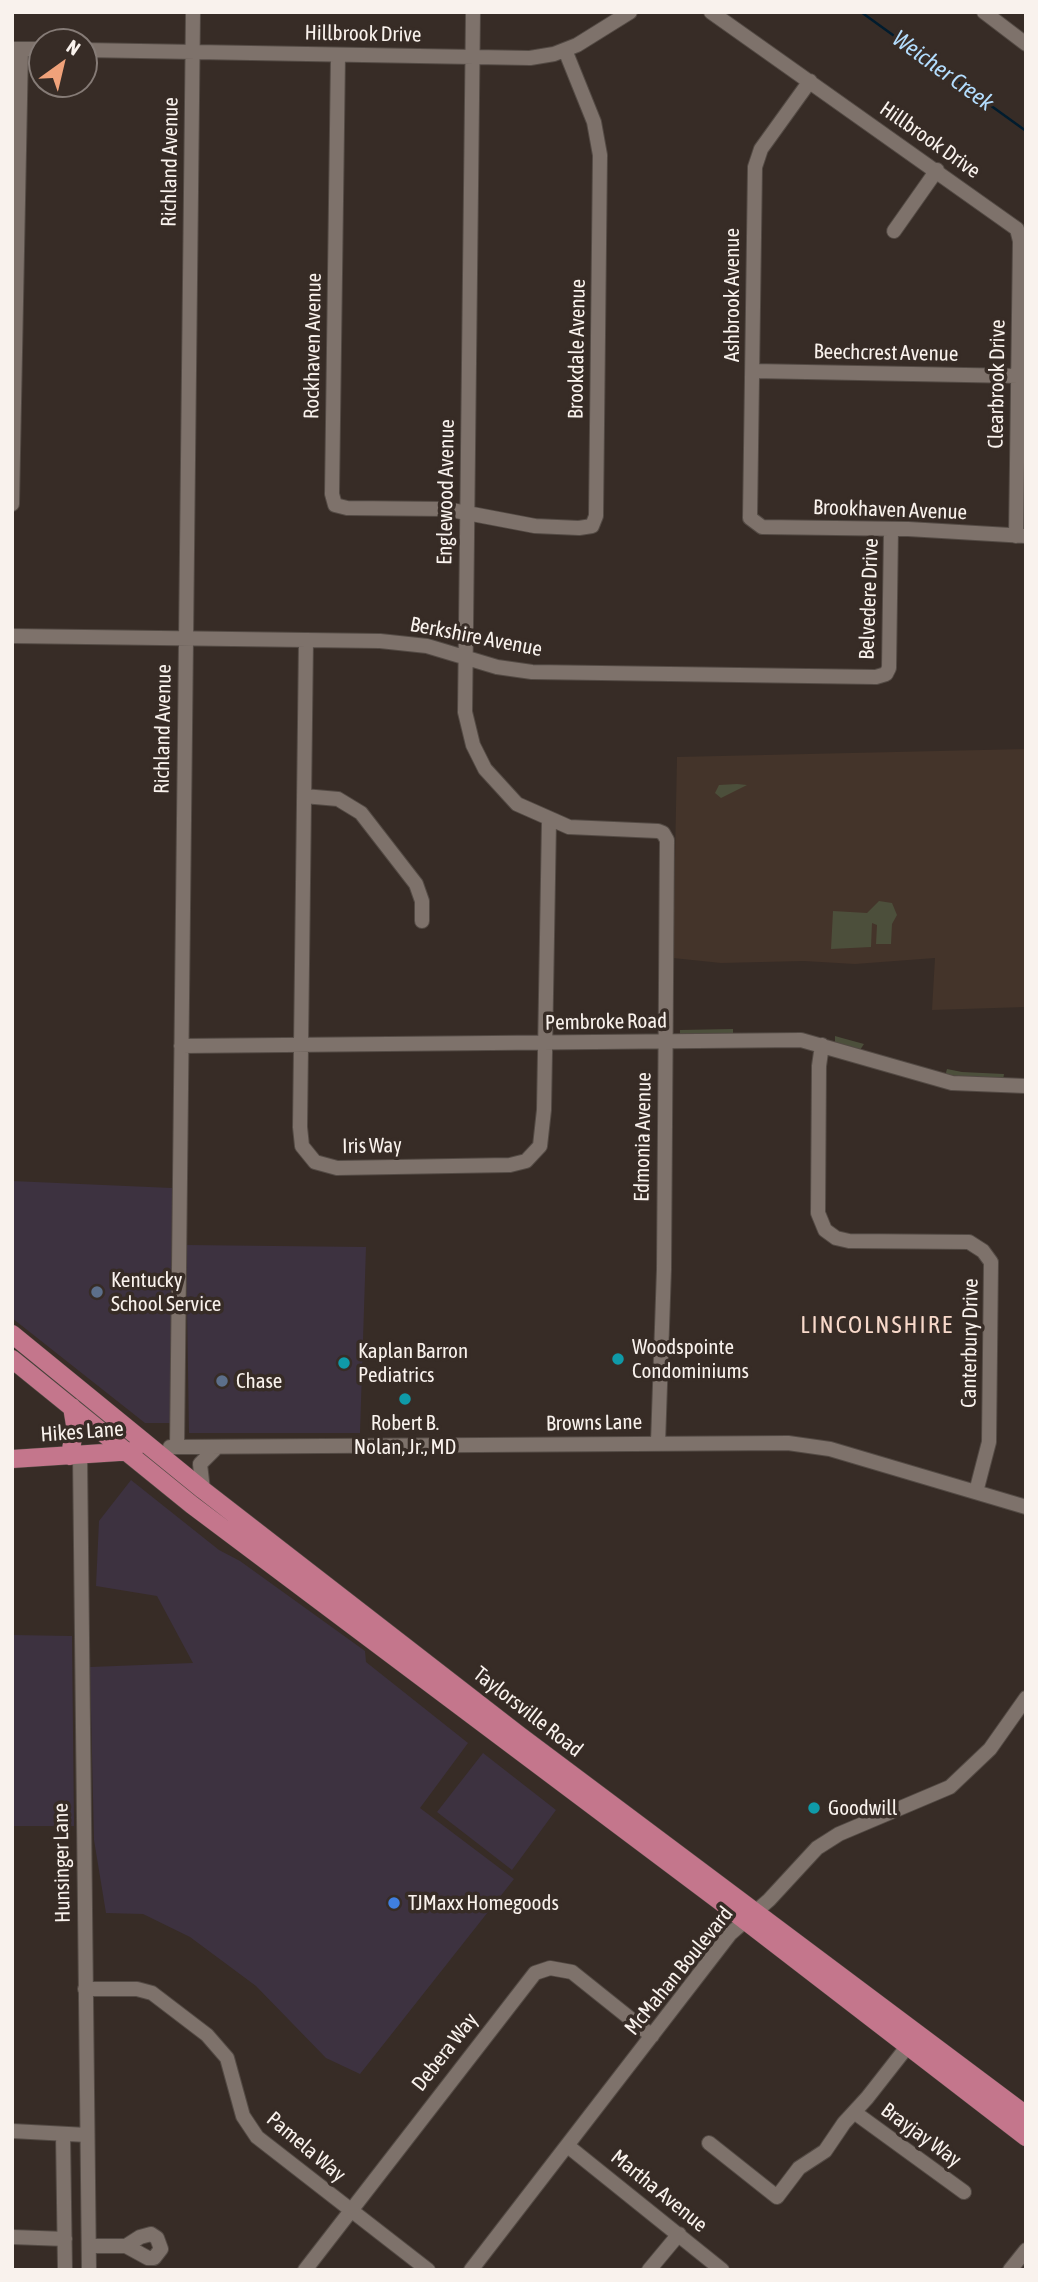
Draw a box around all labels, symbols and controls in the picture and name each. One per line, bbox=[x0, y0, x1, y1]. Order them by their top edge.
street label: Hillbrook Drive bbox=[304, 20, 422, 48]
water label: Weicher Creek bbox=[887, 25, 999, 117]
north arrow bbox=[28, 28, 98, 98]
text: N bbox=[63, 35, 84, 60]
street label: Hillbrook Drive bbox=[875, 96, 985, 184]
street label: Richland Avenue bbox=[156, 97, 184, 227]
street label: Ashbrook Avenue bbox=[719, 228, 745, 362]
street label: Rockhaven Avenue bbox=[299, 273, 327, 419]
street label: Brookdale Avenue bbox=[563, 279, 591, 419]
street label: Clearbrook Drive bbox=[983, 319, 1011, 449]
street label: Beechcrest Avenue bbox=[813, 339, 959, 367]
street label: Englewood Avenue bbox=[432, 419, 460, 565]
street label: Brookhaven Avenue bbox=[812, 495, 968, 525]
street label: Belvedere Drive bbox=[854, 538, 884, 660]
street label: Berkshire Avenue bbox=[408, 612, 544, 662]
street label: Richland Avenue bbox=[149, 664, 177, 794]
street label: Pembroke Road bbox=[545, 1008, 667, 1036]
street label: Edmonia Avenue bbox=[629, 1072, 657, 1202]
street label: Iris Way bbox=[342, 1133, 402, 1159]
place label: Kentucky School Service bbox=[111, 1267, 221, 1317]
street label: Canterbury Drive bbox=[956, 1278, 984, 1408]
marker: Kentucky School Service bbox=[89, 1284, 105, 1300]
district label: LINCOLNSHIRE bbox=[802, 1311, 952, 1339]
place label: Woodspointe Condominiums bbox=[632, 1334, 749, 1384]
place label: Kaplan Barron Pediatrics bbox=[358, 1338, 468, 1388]
marker: Woodspointe Condominiums bbox=[610, 1351, 626, 1367]
marker: Kaplan Barron Pediatrics bbox=[336, 1355, 352, 1371]
place label: Chase bbox=[236, 1368, 282, 1394]
marker: Chase bbox=[214, 1373, 230, 1389]
marker: Robert B. Nolan, Jr., MD bbox=[397, 1391, 413, 1407]
place label: Robert B. Nolan, Jr., MD bbox=[354, 1410, 456, 1460]
street label: Browns Lane bbox=[546, 1410, 642, 1436]
street label: Hikes Lane bbox=[40, 1417, 124, 1447]
street label: Taylorsville Road bbox=[468, 1661, 588, 1763]
place label: Goodwill bbox=[828, 1795, 897, 1821]
marker: Goodwill bbox=[806, 1800, 822, 1816]
street label: Hunsinger Lane bbox=[48, 1803, 76, 1923]
place label: TJMaxx Homegoods bbox=[408, 1890, 559, 1916]
marker: TJMaxx Homegoods bbox=[386, 1895, 402, 1911]
street label: McMahan Boulevard bbox=[620, 1902, 738, 2040]
street label: Debera Way bbox=[407, 2008, 483, 2096]
street label: Brayjay Way bbox=[876, 2097, 966, 2173]
street label: Pamela Way bbox=[261, 2107, 351, 2187]
street label: Martha Avenue bbox=[606, 2144, 712, 2238]

